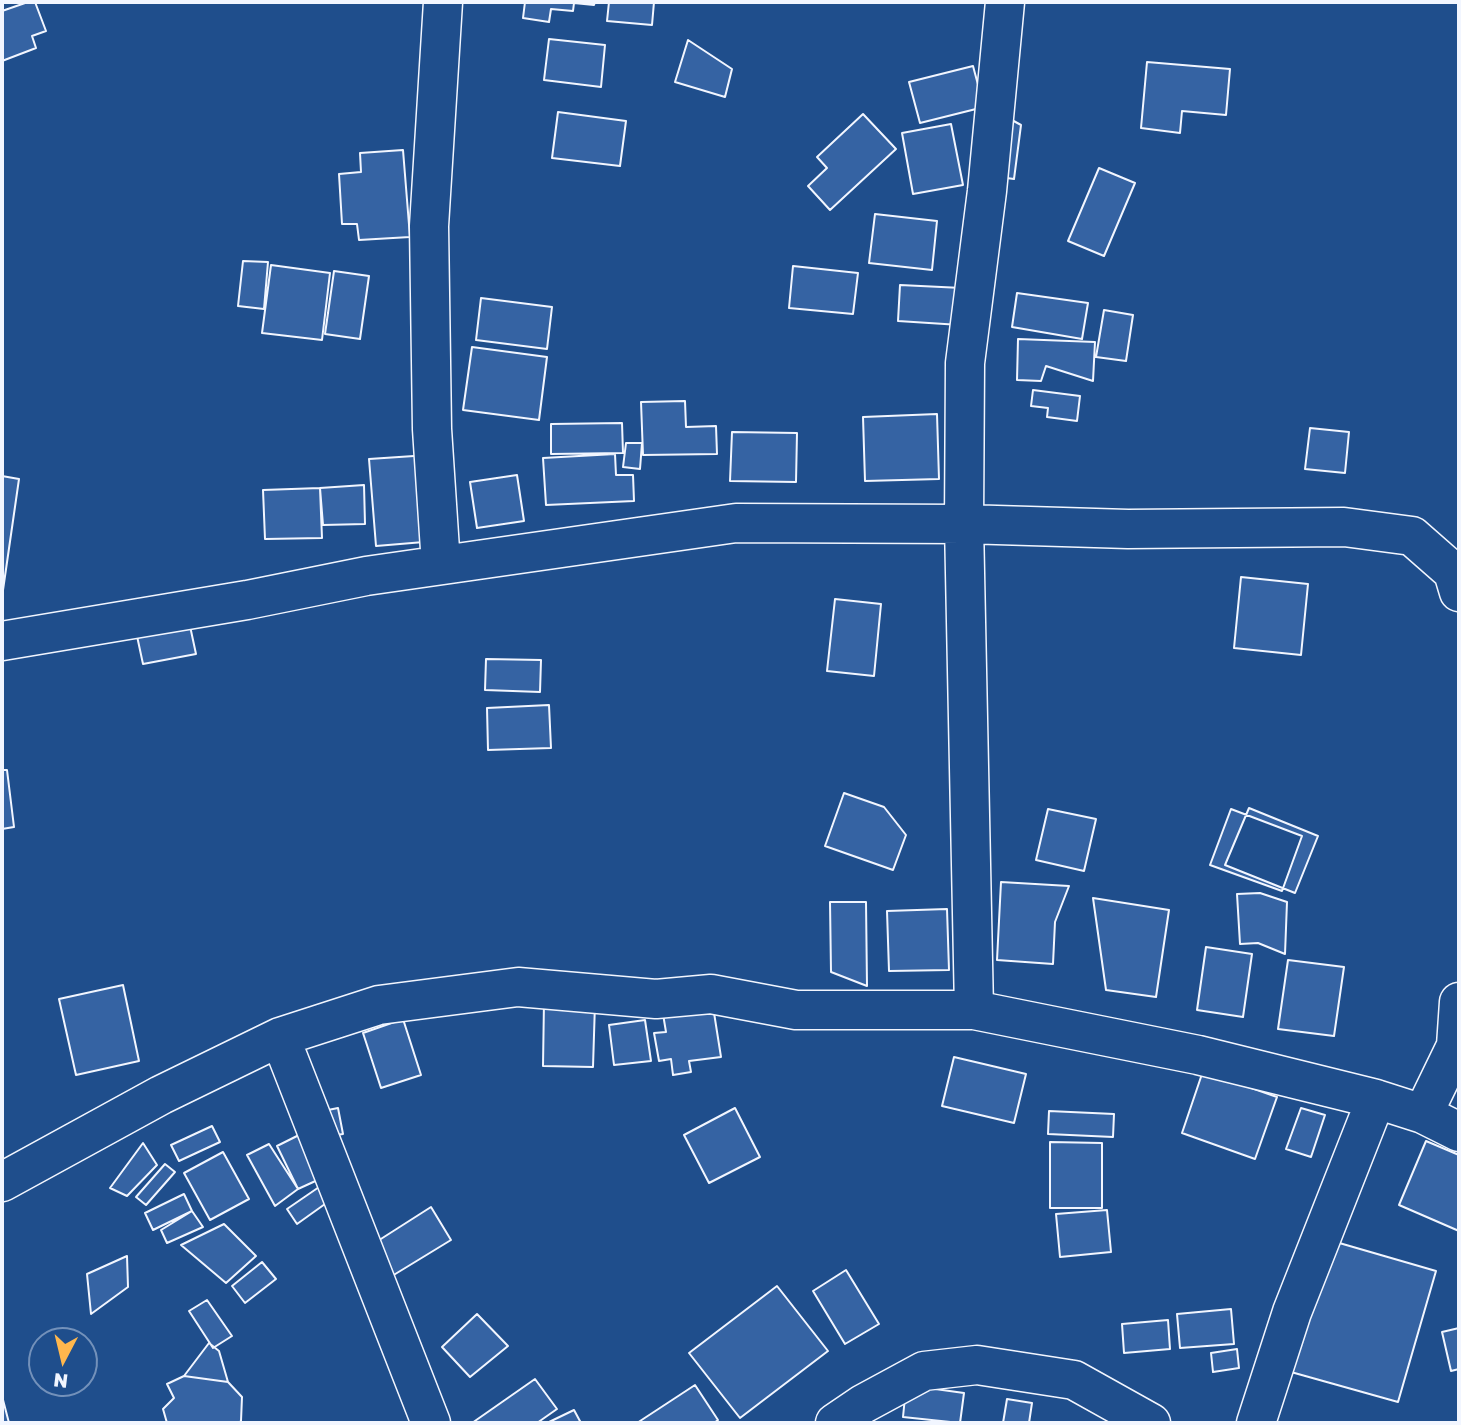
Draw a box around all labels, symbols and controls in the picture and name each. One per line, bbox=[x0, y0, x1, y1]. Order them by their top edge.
north arrow bbox=[28, 1327, 98, 1397]
text: N bbox=[52, 1369, 69, 1394]

